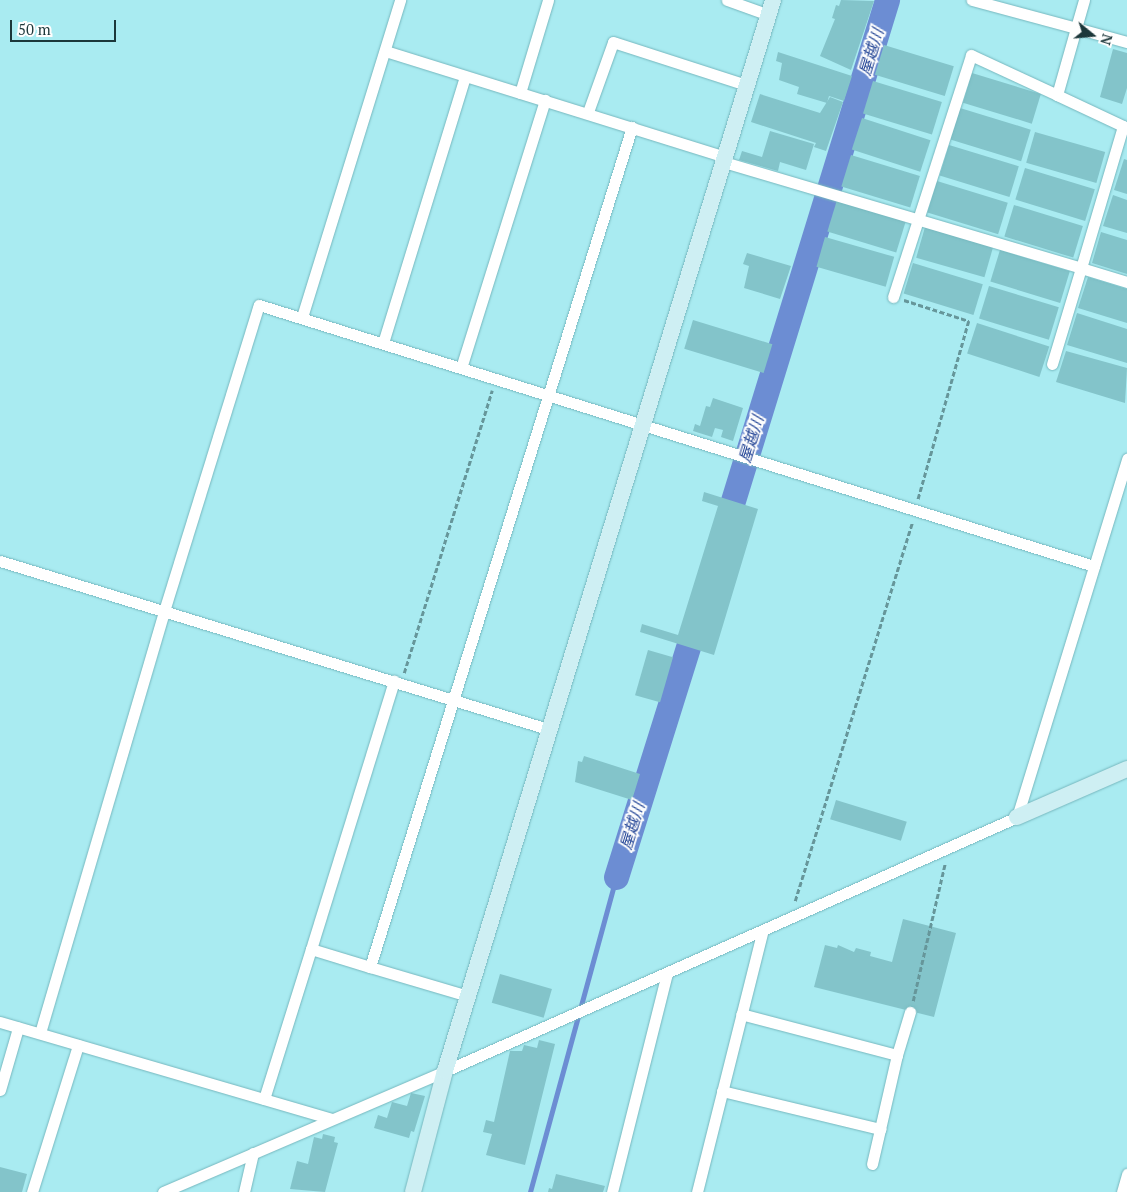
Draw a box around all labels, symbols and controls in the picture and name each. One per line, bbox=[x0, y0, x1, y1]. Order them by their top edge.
scale bar bbox=[12, 10, 119, 42]
north arrow bbox=[1067, 10, 1117, 60]
text: 50 m bbox=[18, 19, 51, 39]
water label: 屋越川 bbox=[855, 26, 887, 78]
text: N bbox=[1096, 32, 1117, 47]
water label: 屋越川 bbox=[735, 413, 767, 465]
water label: 屋越川 bbox=[616, 800, 648, 852]

